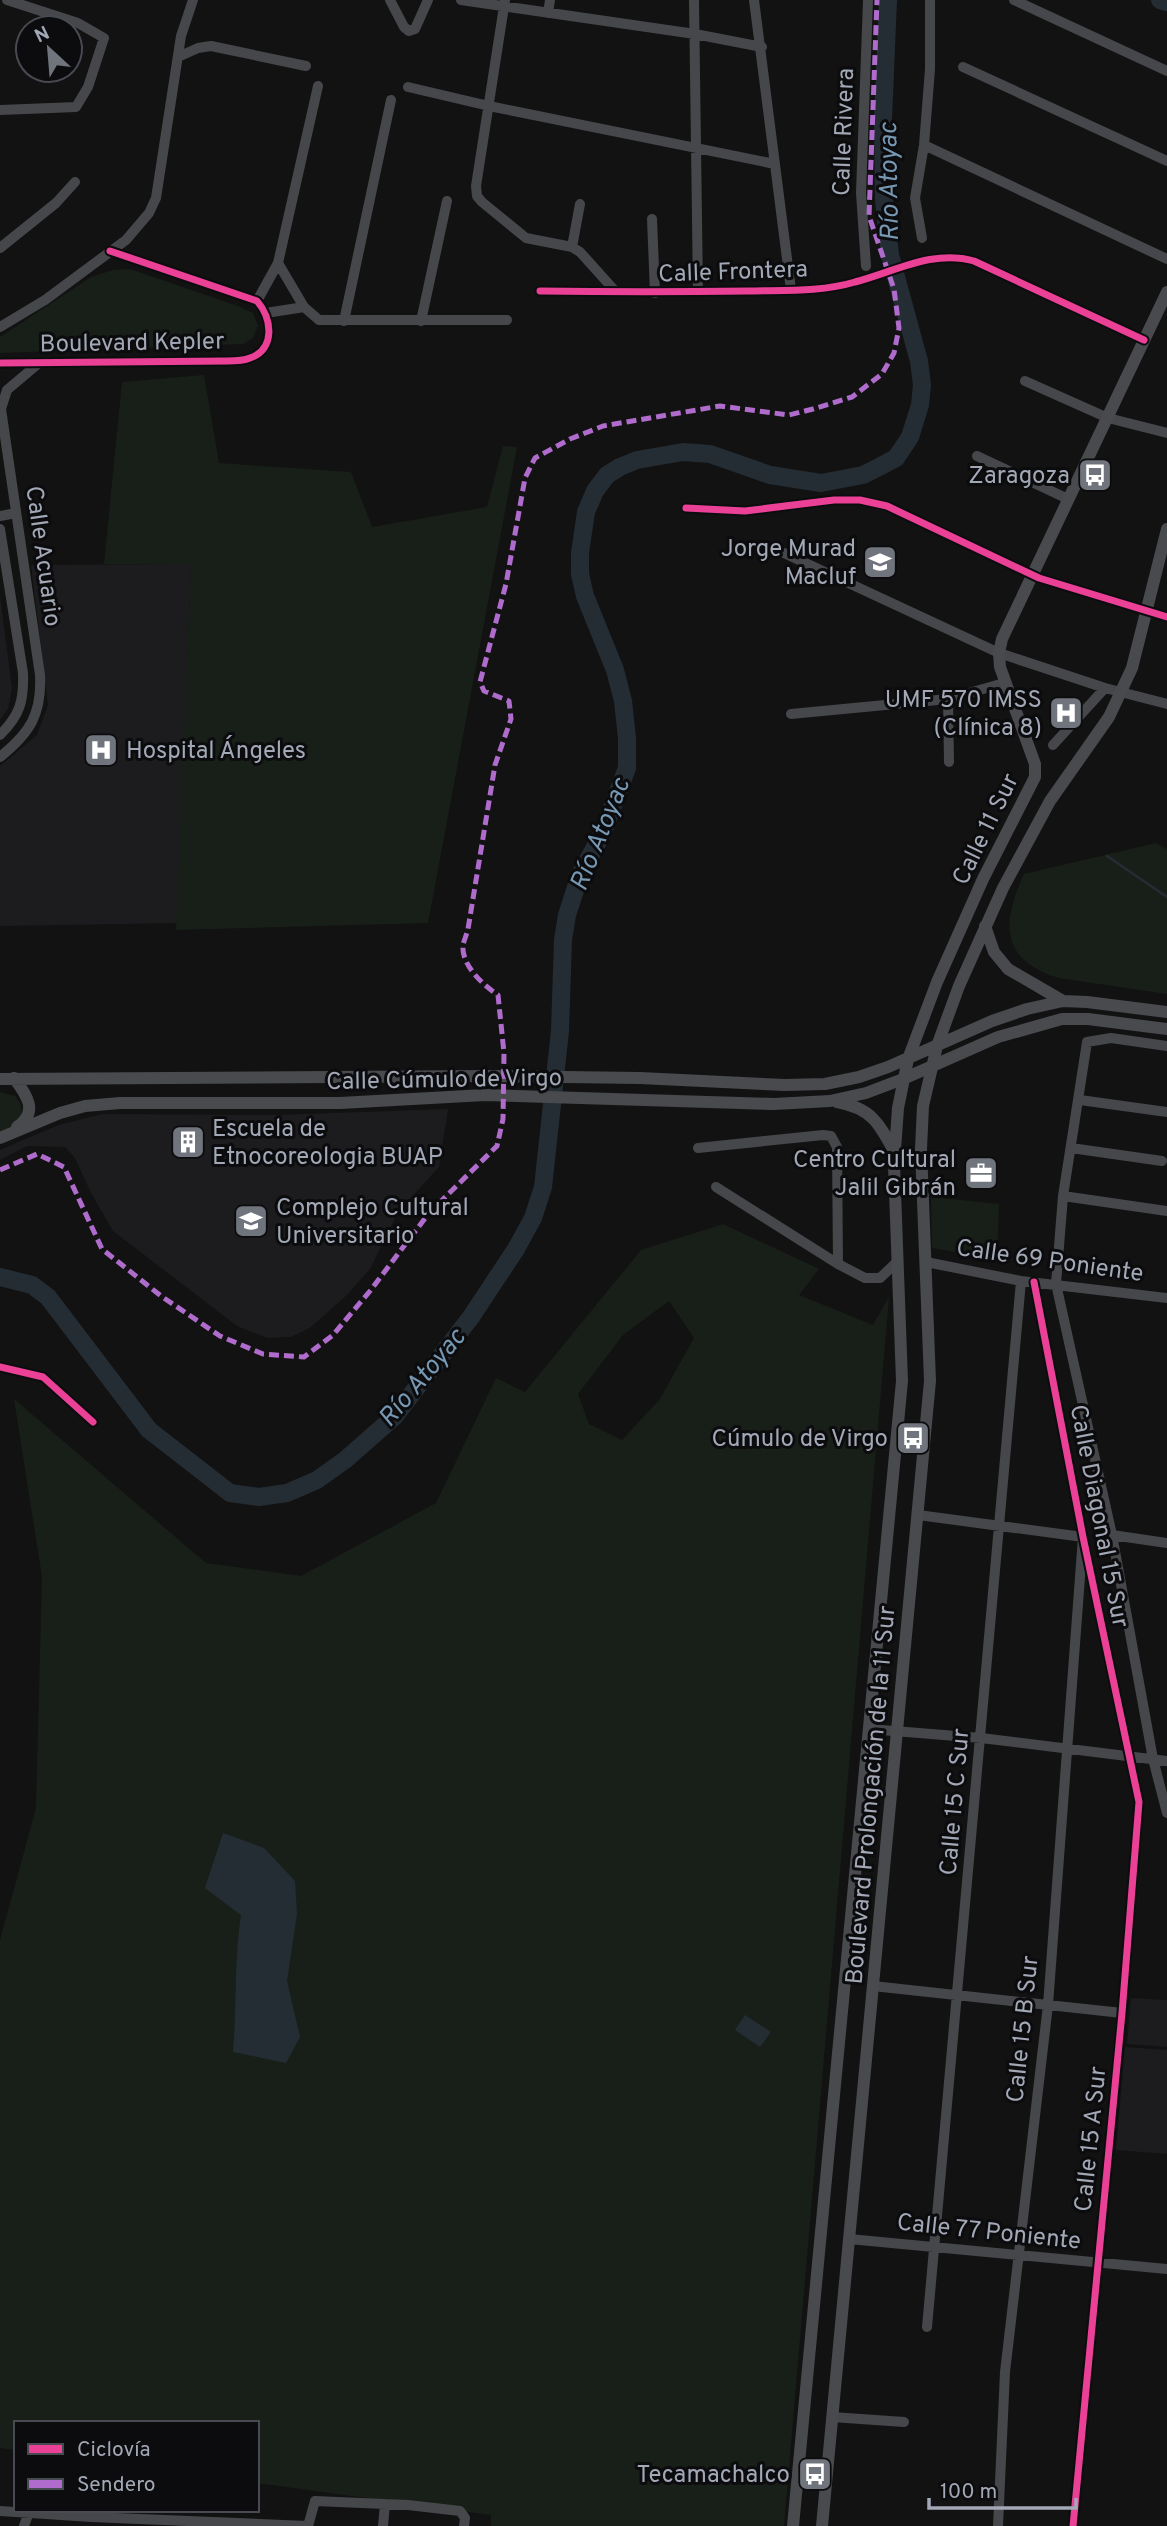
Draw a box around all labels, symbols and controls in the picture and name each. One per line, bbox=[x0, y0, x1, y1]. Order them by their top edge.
north arrow bbox=[14, 14, 84, 84]
text: N bbox=[31, 22, 54, 49]
street label: Calle Rivera bbox=[828, 68, 862, 197]
water label: Río Atoyac bbox=[873, 122, 908, 242]
street label: Calle Frontera bbox=[658, 255, 808, 291]
street label: Boulevard Kepler bbox=[39, 327, 225, 361]
bus stop icon: Zaragoza bbox=[1076, 456, 1114, 494]
place label: Zaragoza bbox=[968, 462, 1070, 492]
street label: Calle Acuario bbox=[17, 484, 67, 628]
place label: Jorge Murad Macluf bbox=[721, 535, 856, 593]
school or university icon: Jorge Murad Macluf bbox=[861, 543, 899, 581]
place label: UMF 570 IMSS (Clínica 8) bbox=[885, 686, 1042, 744]
hospital icon: UMF 570 IMSS (Clínica 8) bbox=[1047, 694, 1085, 732]
hospital icon: Hospital Ángeles bbox=[82, 731, 120, 769]
place label: Hospital Ángeles bbox=[126, 735, 306, 767]
street label: Calle 11 Sur bbox=[947, 769, 1027, 890]
water label: Río Atoyac bbox=[564, 773, 639, 896]
street label: Calle Cúmulo de Virgo bbox=[326, 1064, 562, 1098]
place label: Escuela de Etnocoreologia BUAP bbox=[212, 1115, 443, 1173]
building icon: Escuela de Etnocoreologia BUAP bbox=[169, 1123, 207, 1161]
place label: Centro Cultural Jalil Gibrán bbox=[793, 1146, 956, 1204]
office icon: Centro Cultural Jalil Gibrán bbox=[962, 1154, 1000, 1192]
place label: Complejo Cultural Universitario bbox=[276, 1194, 469, 1252]
school or university icon: Complejo Cultural Universitario bbox=[232, 1202, 270, 1240]
street label: Calle 69 Poniente bbox=[954, 1234, 1145, 1290]
water label: Río Atoyac bbox=[372, 1322, 474, 1435]
street label: Calle Diagonal 15 Sur bbox=[1062, 1402, 1134, 1630]
bus stop icon: Cúmulo de Virgo bbox=[894, 1419, 932, 1457]
place label: Cúmulo de Virgo bbox=[711, 1425, 888, 1455]
street label: Boulevard Prolongación de la 11 Sur bbox=[841, 1605, 903, 1986]
street label: Calle 15 C Sur bbox=[935, 1727, 977, 1877]
street label: Calle 15 B Sur bbox=[1001, 1954, 1047, 2104]
street label: Calle 15 A Sur bbox=[1069, 2065, 1115, 2213]
street label: Calle 77 Poniente bbox=[895, 2208, 1082, 2258]
legend bbox=[14, 2421, 259, 2512]
text: Ciclovía bbox=[77, 2437, 151, 2464]
bus stop icon: Tecamachalco bbox=[796, 2455, 834, 2493]
place label: Tecamachalco bbox=[637, 2461, 790, 2491]
scale bar bbox=[929, 2466, 1076, 2510]
text: Sendero bbox=[77, 2472, 156, 2499]
text: 100 m bbox=[940, 2479, 997, 2506]

